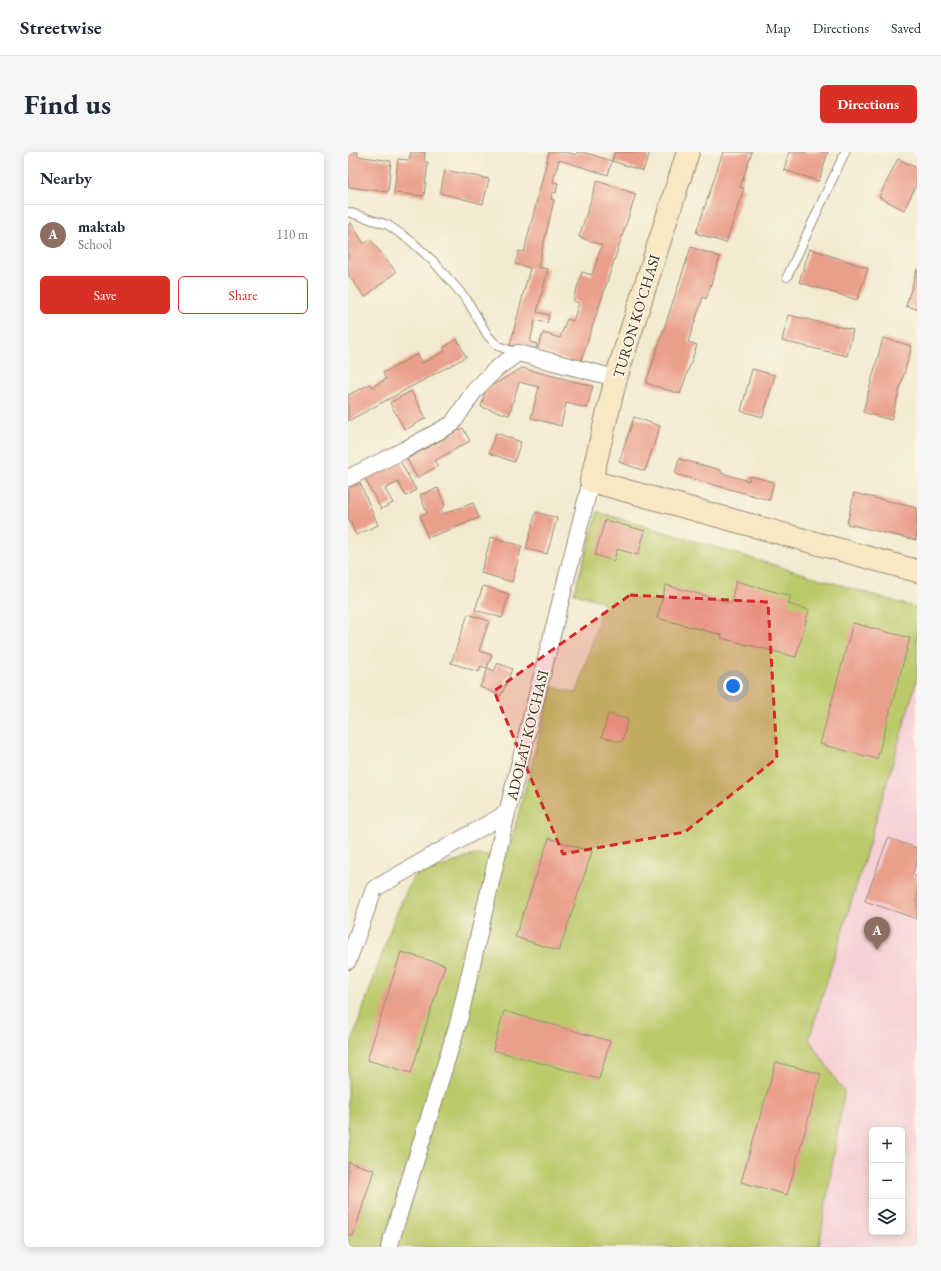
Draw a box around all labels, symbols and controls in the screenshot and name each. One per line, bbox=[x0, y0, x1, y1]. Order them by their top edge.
text: Streetwise bbox=[20, 15, 102, 40]
text: Map bbox=[765, 19, 791, 37]
text: Directions bbox=[813, 19, 869, 37]
text: Saved bbox=[891, 19, 921, 37]
button: Directions bbox=[820, 85, 917, 123]
text: Find us bbox=[24, 86, 111, 122]
text: Nearby bbox=[40, 167, 92, 189]
text: maktab bbox=[78, 217, 125, 236]
text: A bbox=[48, 226, 58, 243]
text: 110 m bbox=[277, 226, 308, 243]
text: School bbox=[78, 236, 112, 253]
street label: TURON KO'CHASI bbox=[608, 252, 664, 380]
button: Save bbox=[40, 276, 170, 314]
button: Share bbox=[178, 276, 308, 314]
street label: ADOLAT KO'CHASI bbox=[501, 668, 552, 803]
your location bbox=[723, 676, 743, 696]
pin: A bbox=[864, 917, 890, 950]
map controls bbox=[869, 1127, 905, 1235]
button: + bbox=[869, 1127, 905, 1163]
button: − bbox=[869, 1163, 905, 1199]
button: layers bbox=[869, 1199, 905, 1235]

